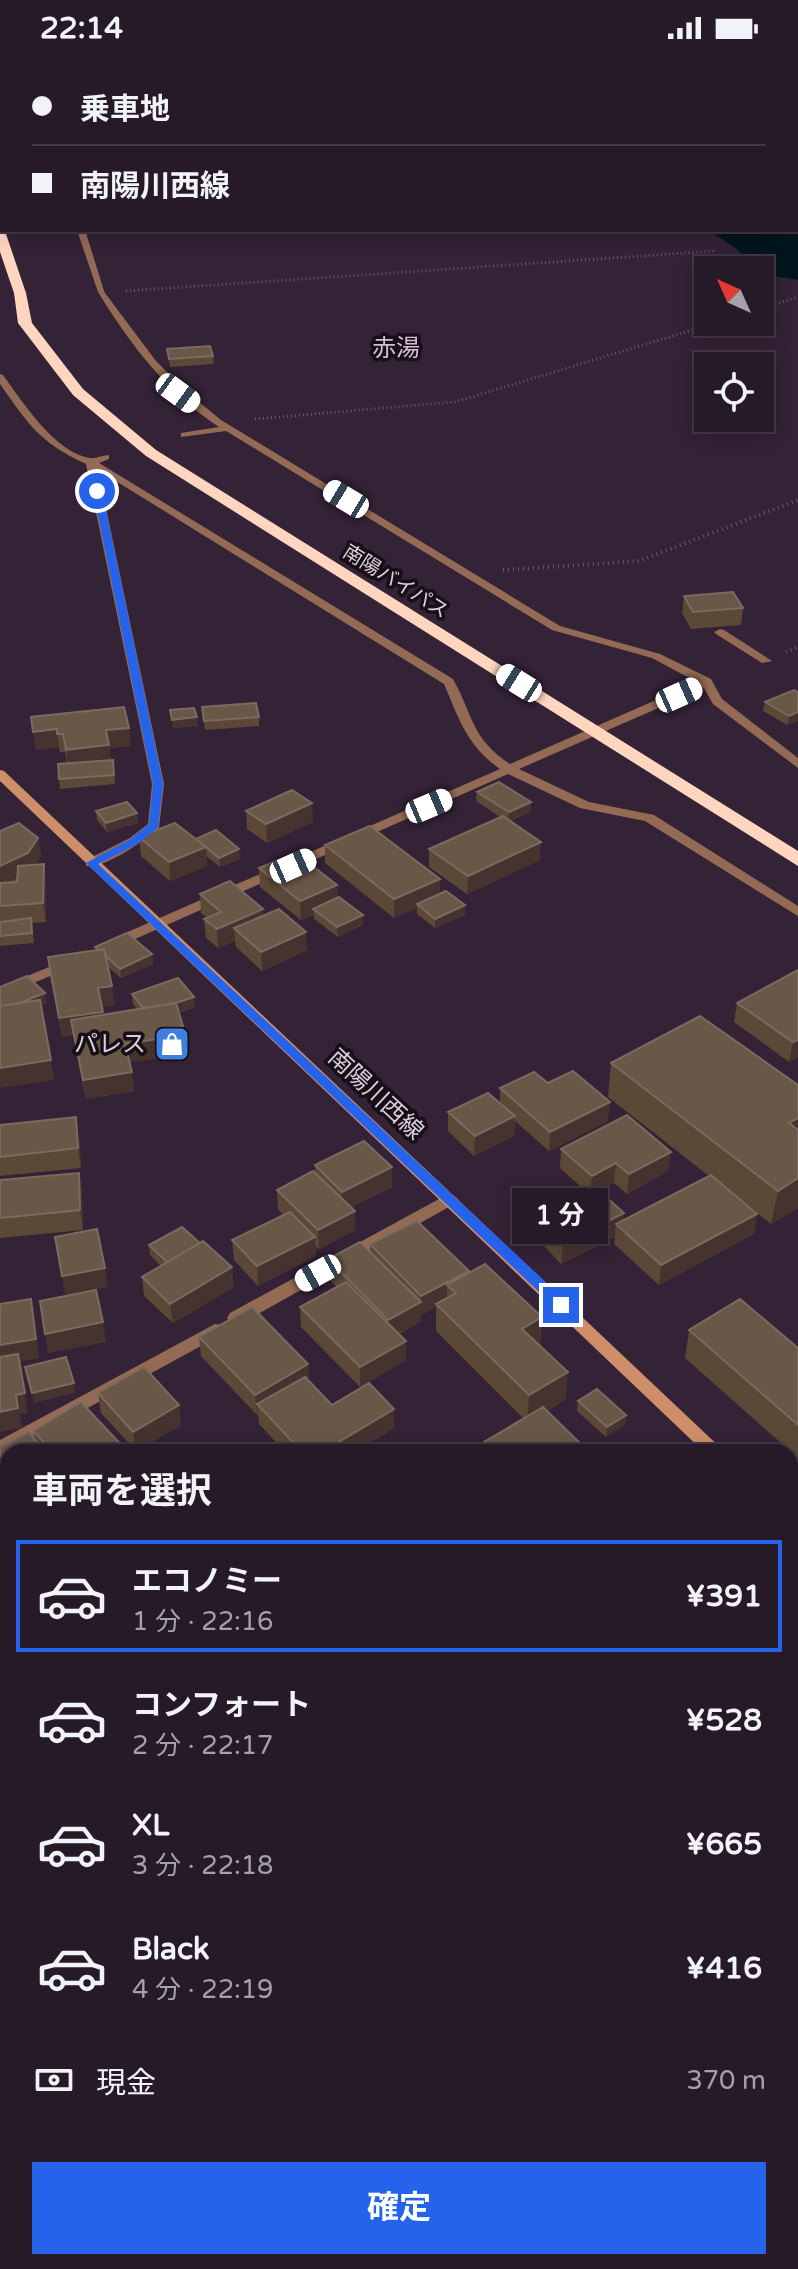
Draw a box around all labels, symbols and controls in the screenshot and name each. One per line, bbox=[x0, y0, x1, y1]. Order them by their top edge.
text: 22:14 bbox=[40, 10, 123, 47]
text: 乗車地 bbox=[80, 91, 170, 128]
text: 南陽川西線 bbox=[80, 168, 230, 205]
north arrow bbox=[694, 256, 774, 336]
map controls bbox=[694, 256, 774, 432]
district label: 赤湯 bbox=[372, 334, 420, 363]
button: locate bbox=[694, 352, 774, 432]
car bbox=[152, 369, 204, 417]
route start bbox=[79, 473, 115, 509]
car bbox=[319, 476, 373, 522]
street label: 南陽バイパス bbox=[338, 540, 453, 624]
car bbox=[492, 660, 546, 706]
car bbox=[652, 674, 706, 716]
car bbox=[402, 786, 456, 826]
car bbox=[266, 845, 320, 887]
shop icon: パレス bbox=[153, 1025, 191, 1063]
place label: パレス bbox=[74, 1030, 146, 1059]
street label: 南陽川西線 bbox=[322, 1043, 429, 1146]
callout: 1 分 bbox=[513, 1189, 609, 1245]
text: 1 分 bbox=[535, 1200, 585, 1231]
car bbox=[291, 1251, 345, 1295]
route end bbox=[543, 1287, 579, 1323]
text: 車両を選択 bbox=[32, 1470, 212, 1513]
icon: car bbox=[36, 1560, 108, 1632]
text: エコノミー bbox=[132, 1563, 282, 1600]
text: ¥391 bbox=[686, 1578, 762, 1615]
text: 1 分 · 22:16 bbox=[132, 1606, 273, 1637]
icon: car bbox=[36, 1684, 108, 1756]
text: コンフォート bbox=[132, 1687, 311, 1724]
text: ¥528 bbox=[686, 1702, 762, 1739]
text: 2 分 · 22:17 bbox=[132, 1730, 273, 1761]
text: XL bbox=[132, 1807, 169, 1844]
icon: car bbox=[36, 1808, 108, 1880]
text: ¥665 bbox=[686, 1826, 762, 1863]
text: 3 分 · 22:18 bbox=[132, 1850, 273, 1881]
text: Black bbox=[132, 1931, 209, 1968]
icon: car bbox=[36, 1932, 108, 2004]
text: ¥416 bbox=[686, 1950, 762, 1987]
text: 4 分 · 22:19 bbox=[132, 1974, 273, 2005]
icon: cash bbox=[32, 2058, 76, 2102]
text: 現金 bbox=[96, 2065, 156, 2102]
text: 370 m bbox=[686, 2065, 766, 2096]
button: 確定 bbox=[32, 2162, 766, 2254]

